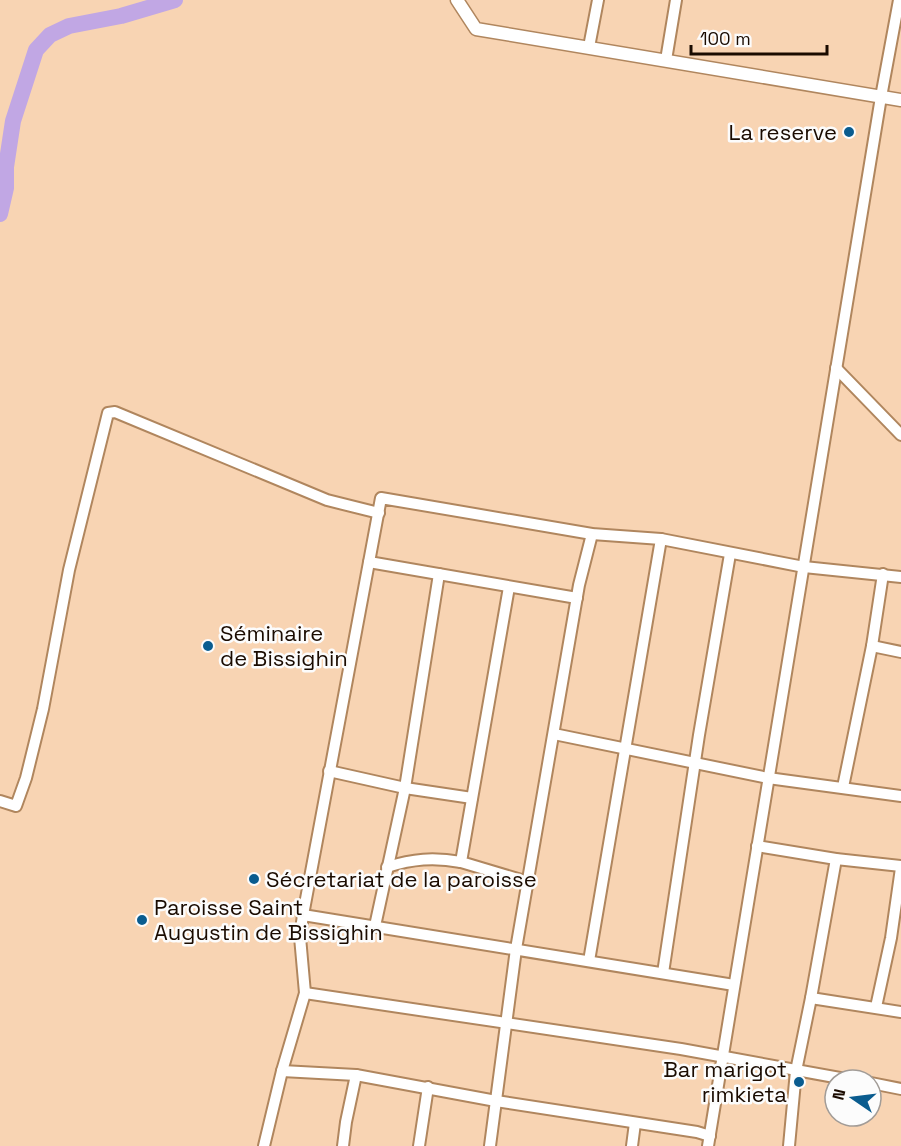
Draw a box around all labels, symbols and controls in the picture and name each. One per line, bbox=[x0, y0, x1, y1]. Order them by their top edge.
scale bar bbox=[691, 18, 828, 56]
text: 100 m bbox=[700, 27, 751, 50]
place label: La reserve bbox=[728, 118, 837, 146]
marker: La reserve bbox=[842, 125, 856, 139]
place label: Séminaire de Bissighin bbox=[220, 619, 348, 672]
marker: Séminaire de Bissighin bbox=[201, 639, 215, 653]
place label: Sécretariat de la paroisse bbox=[266, 865, 537, 893]
marker: Sécretariat de la paroisse bbox=[247, 872, 261, 886]
place label: Paroisse Saint Augustin de Bissighin bbox=[154, 893, 383, 946]
marker: Paroisse Saint Augustin de Bissighin bbox=[135, 913, 149, 927]
place label: Bar marigot rimkieta bbox=[663, 1055, 787, 1108]
north arrow bbox=[823, 1068, 883, 1128]
marker: Bar marigot rimkieta bbox=[792, 1075, 806, 1089]
text: N bbox=[827, 1087, 850, 1102]

